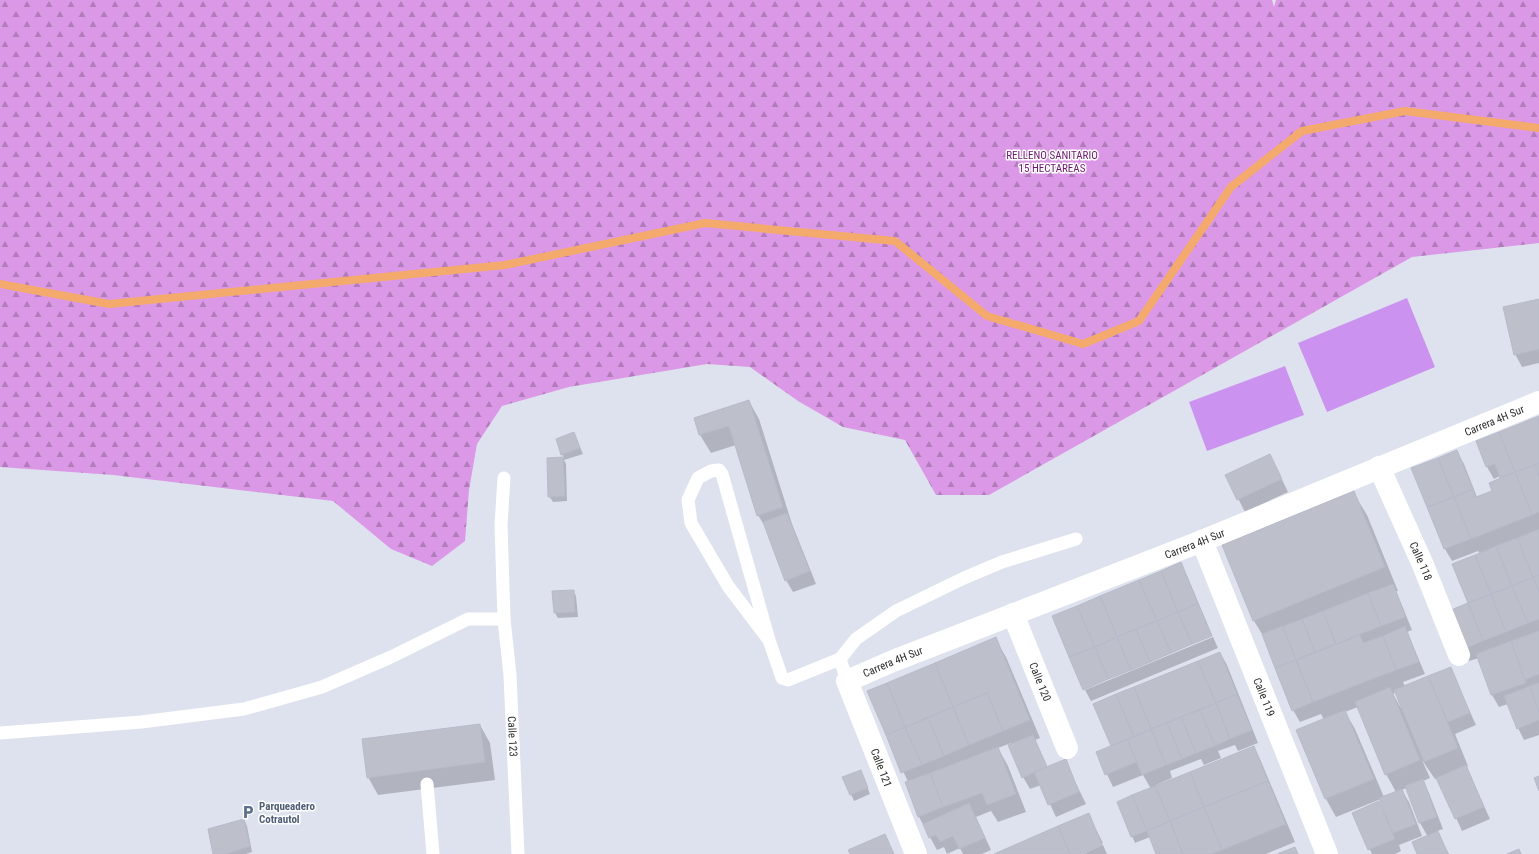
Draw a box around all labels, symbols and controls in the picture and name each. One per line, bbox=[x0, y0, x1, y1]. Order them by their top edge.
park label: RELLENO SANITARIO 15 HECTAREAS bbox=[1006, 149, 1098, 175]
street label: Carrera 4H Sur bbox=[1462, 402, 1527, 439]
street label: Carrera 4H Sur bbox=[1163, 526, 1227, 561]
street label: Calle 118 bbox=[1407, 540, 1435, 582]
street label: Carrera 4H Sur bbox=[861, 643, 925, 680]
street label: Calle 120 bbox=[1027, 660, 1054, 703]
street label: Calle 119 bbox=[1251, 676, 1278, 718]
street label: Calle 123 bbox=[505, 716, 520, 757]
street label: Calle 121 bbox=[868, 747, 894, 789]
place label: Parqueadero Cotrautol bbox=[259, 800, 315, 826]
parking icon: Parqueadero Cotrautol bbox=[240, 804, 256, 820]

